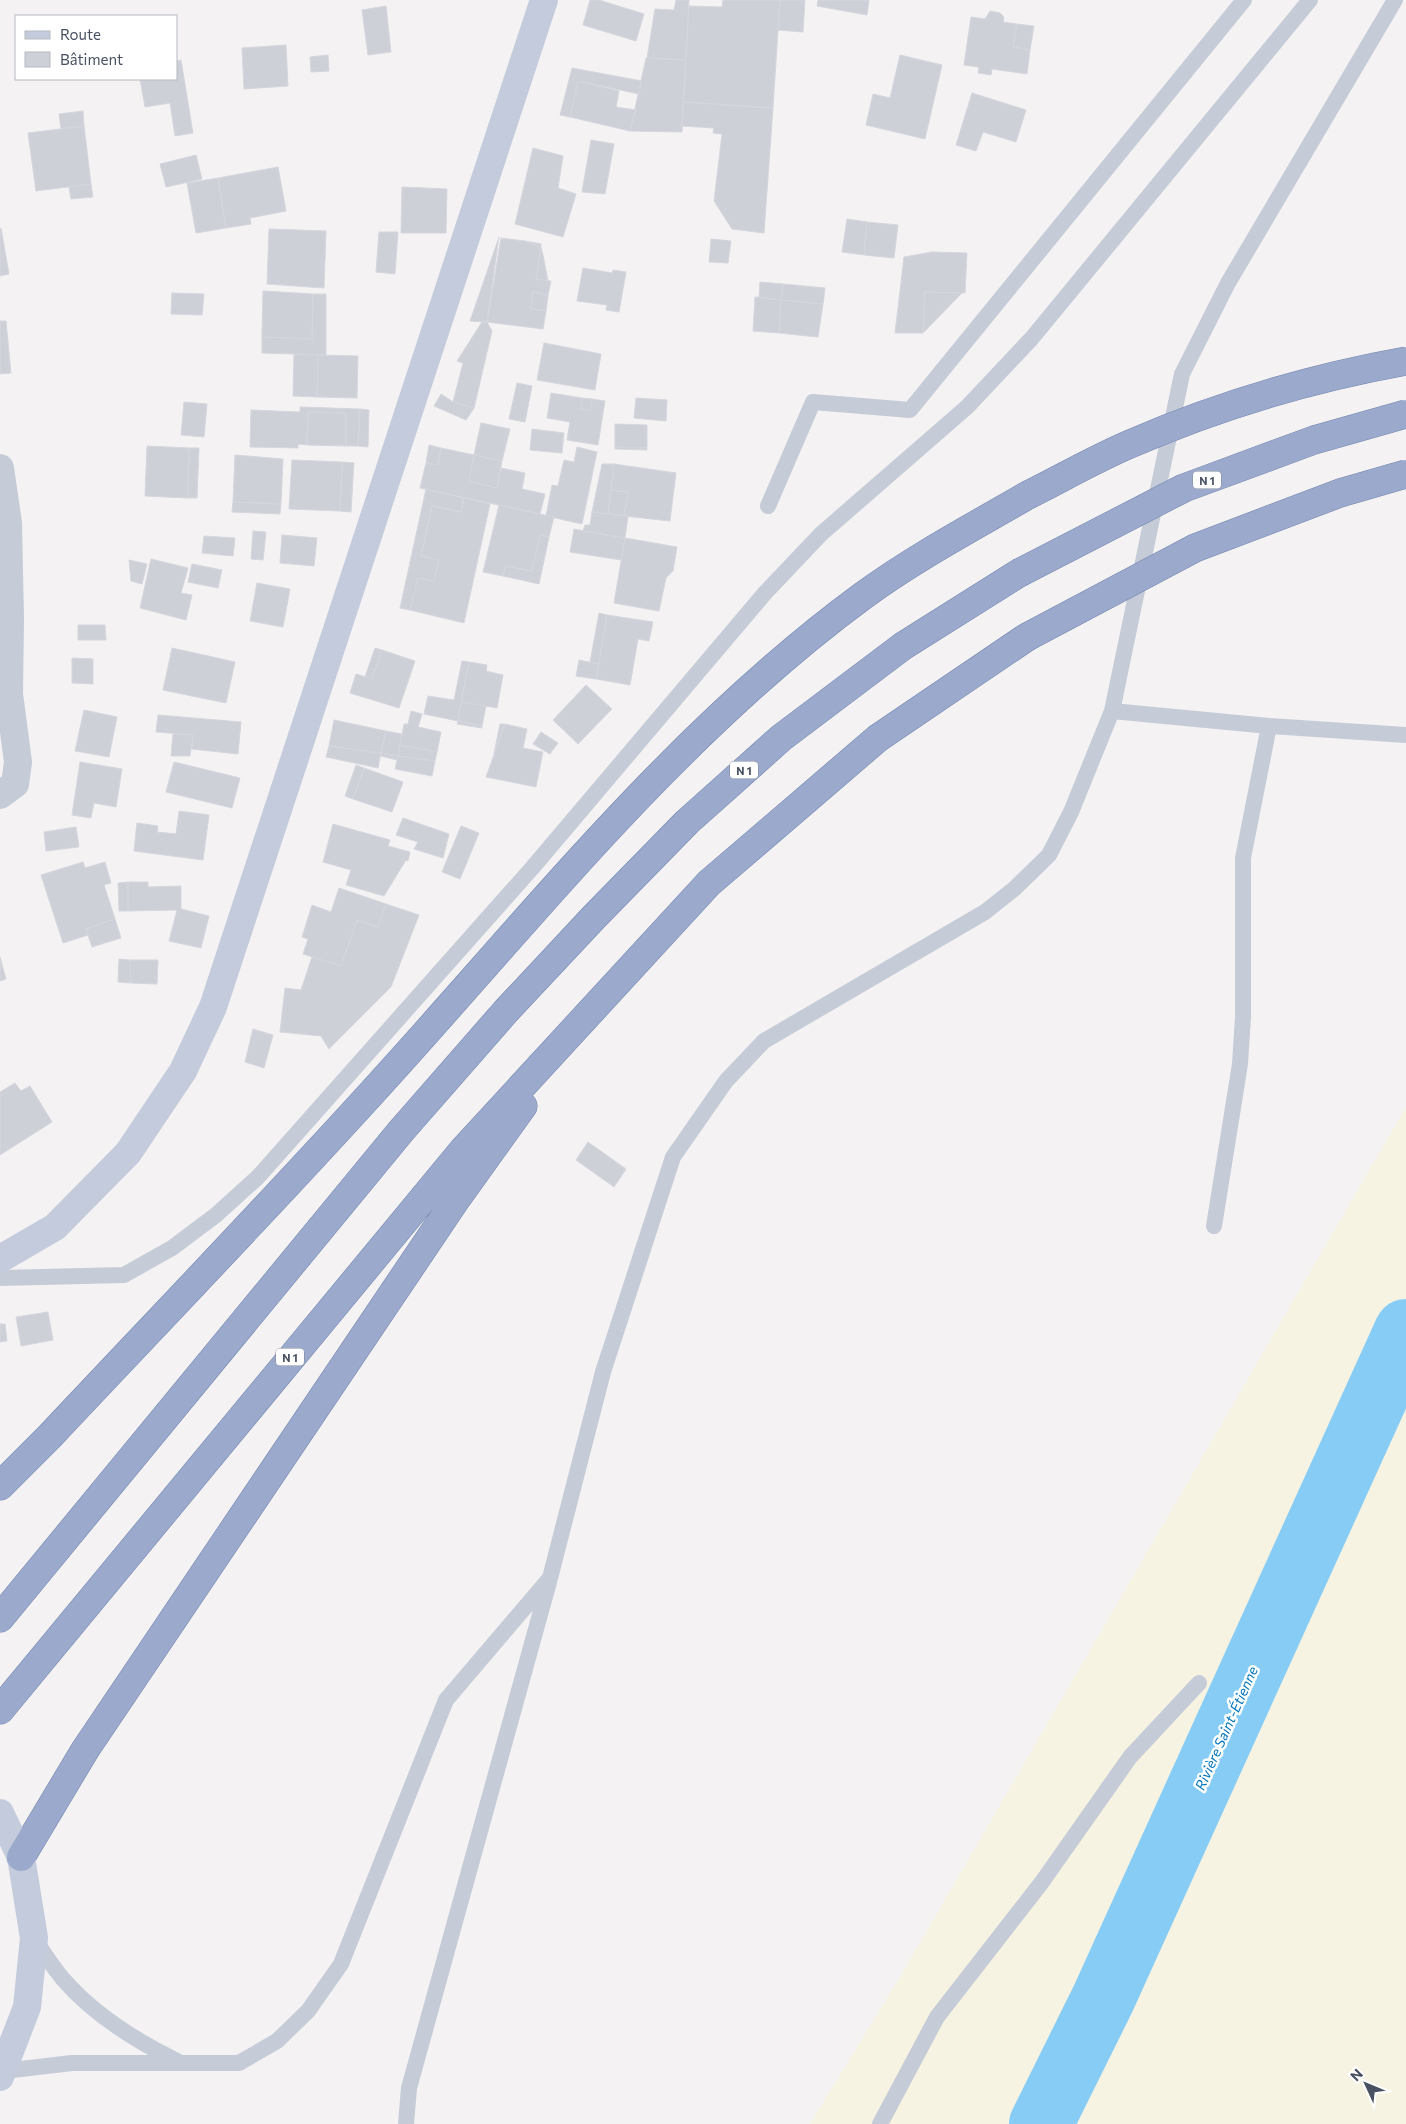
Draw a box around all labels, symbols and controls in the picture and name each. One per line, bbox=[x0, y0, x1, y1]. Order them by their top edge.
legend bbox=[15, 15, 178, 80]
text: Route bbox=[60, 25, 101, 43]
text: Bâtiment bbox=[60, 50, 123, 68]
road number: N 1 bbox=[1193, 472, 1221, 488]
road number: N 1 bbox=[730, 762, 758, 778]
road number: N 1 bbox=[276, 1348, 304, 1365]
water label: Rivière Saint-Étienne bbox=[1191, 1663, 1261, 1793]
north arrow bbox=[1341, 2059, 1391, 2109]
text: N bbox=[1347, 2065, 1366, 2084]

